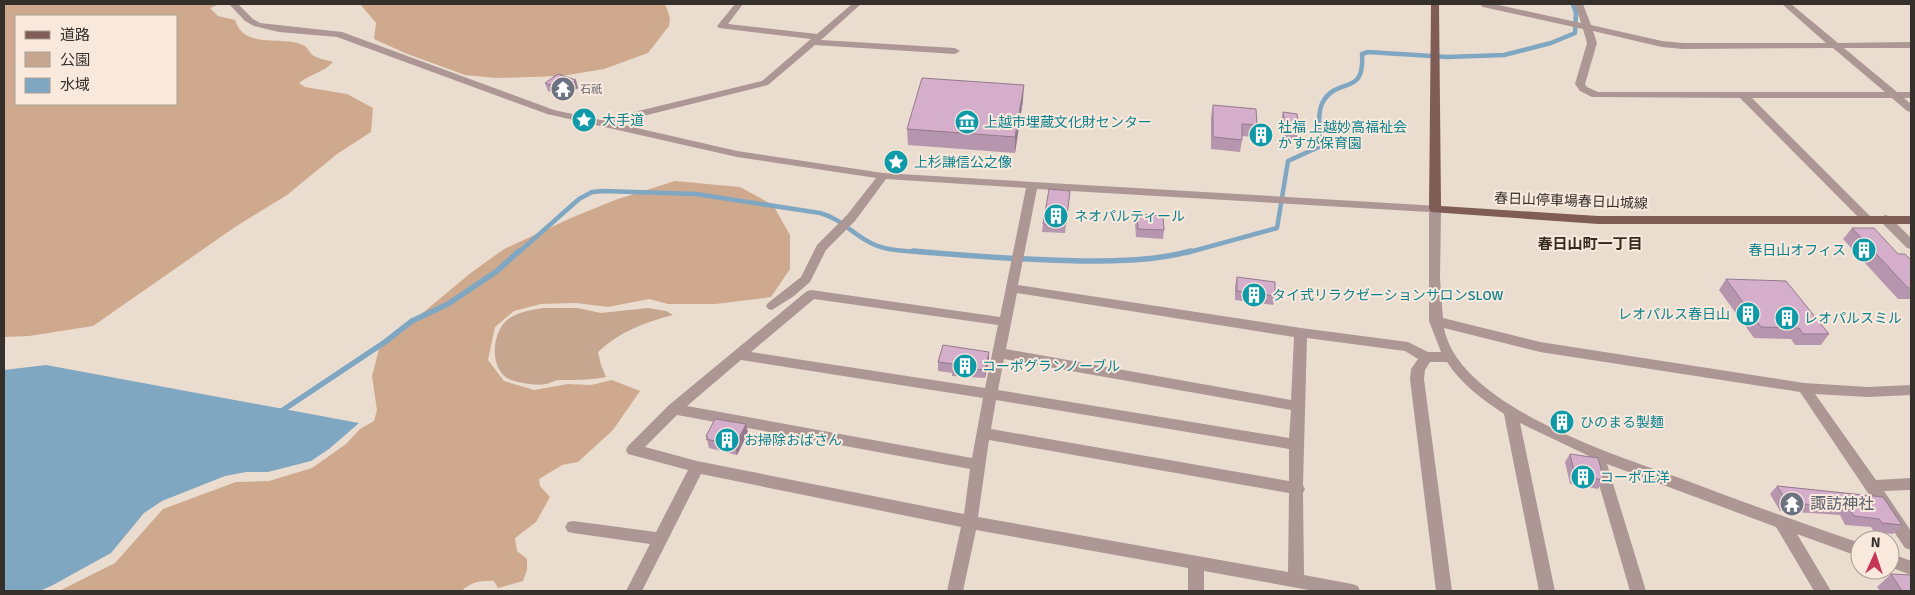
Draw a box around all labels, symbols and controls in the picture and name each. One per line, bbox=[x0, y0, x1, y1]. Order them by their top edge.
legend bbox=[15, 15, 178, 105]
text: 道路 bbox=[60, 26, 90, 44]
text: 公園 bbox=[60, 51, 90, 69]
text: 水域 bbox=[60, 76, 90, 94]
temple icon: 石祇 bbox=[550, 76, 576, 102]
place label: 石祇 bbox=[580, 83, 602, 96]
place icon: 大手道 bbox=[571, 107, 597, 133]
museum icon: 上越市埋蔵文化財センター bbox=[954, 109, 980, 135]
place label: 大手道 bbox=[602, 112, 644, 129]
place label: 上越市埋蔵文化財センター bbox=[984, 114, 1152, 131]
place label: 社福 上越妙高福祉会 かすが保育園 bbox=[1278, 119, 1407, 152]
building icon: 社福 上越妙高福祉会 かすが保育園 bbox=[1248, 122, 1274, 148]
place icon: 上杉謙信公之像 bbox=[883, 149, 909, 175]
place label: 上杉謙信公之像 bbox=[914, 154, 1012, 171]
street label: 春日山停車場春日山城線 bbox=[1494, 190, 1648, 212]
building icon: ネオパルティール bbox=[1043, 203, 1069, 229]
place label: ネオパルティール bbox=[1074, 208, 1185, 225]
district label: 春日山町一丁目 bbox=[1537, 235, 1643, 253]
building icon: 春日山オフィス bbox=[1851, 237, 1877, 263]
place label: 春日山オフィス bbox=[1748, 242, 1846, 259]
building icon: タイ式リラクゼーションサロンSLOW bbox=[1241, 282, 1267, 308]
place label: タイ式リラクゼーションサロンSLOW bbox=[1272, 287, 1504, 304]
building icon: レオパルス春日山 bbox=[1735, 301, 1761, 327]
building icon: レオパルスミル bbox=[1774, 305, 1800, 331]
place label: レオパルス春日山 bbox=[1618, 306, 1730, 323]
place label: レオパルスミル bbox=[1804, 310, 1902, 327]
building icon: コーポグランノーブル bbox=[952, 353, 978, 379]
place label: コーポグランノーブル bbox=[982, 358, 1120, 375]
building icon: ひのまる製麺 bbox=[1549, 409, 1575, 435]
place label: ひのまる製麺 bbox=[1580, 414, 1664, 431]
building icon: お掃除おばさん bbox=[714, 427, 740, 453]
place label: お掃除おばさん bbox=[744, 432, 842, 449]
building icon: コーポ正洋 bbox=[1570, 464, 1596, 490]
place label: コーポ正洋 bbox=[1600, 469, 1670, 486]
temple icon: 諏訪神社 bbox=[1779, 491, 1805, 517]
place label: 諏訪神社 bbox=[1810, 494, 1874, 514]
north arrow bbox=[1850, 530, 1900, 580]
text: N bbox=[1870, 534, 1881, 551]

